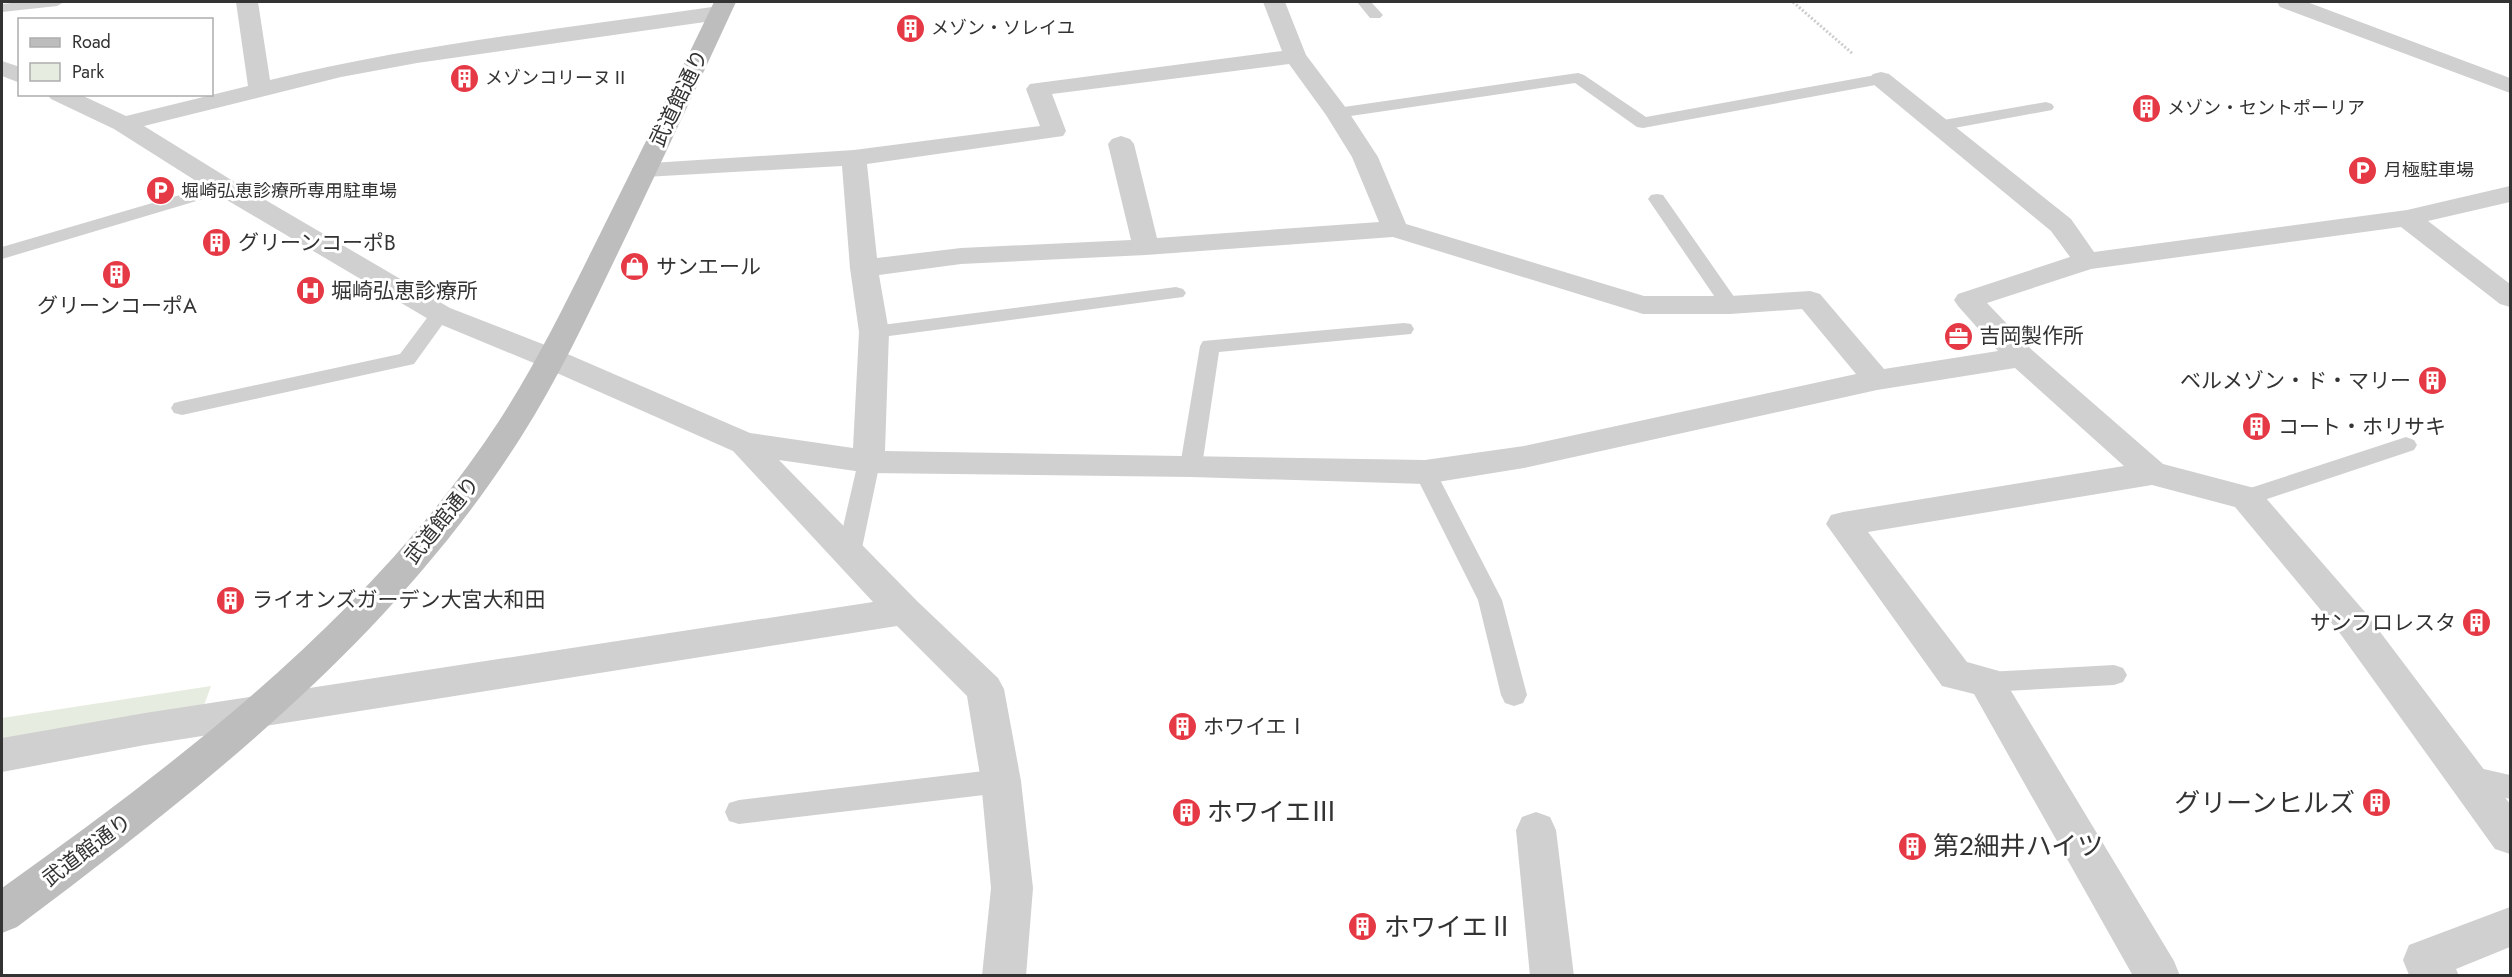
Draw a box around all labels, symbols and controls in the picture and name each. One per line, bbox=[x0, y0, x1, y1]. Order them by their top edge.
building icon: メゾン・ソレイユ bbox=[894, 12, 926, 44]
place label: メゾン・ソレイユ bbox=[931, 15, 1075, 41]
legend bbox=[18, 18, 213, 96]
text: Road bbox=[72, 29, 111, 55]
street label: 武道館通り bbox=[643, 44, 715, 152]
text: Park bbox=[72, 59, 104, 85]
building icon: メゾンコリーヌⅡ bbox=[448, 62, 480, 94]
place label: メゾンコリーヌⅡ bbox=[485, 65, 629, 91]
building icon: メゾン・セントポーリア bbox=[2130, 92, 2162, 124]
place label: メゾン・セントポーリア bbox=[2167, 95, 2365, 121]
parking icon: 月極駐車場 bbox=[2347, 154, 2379, 186]
place label: 月極駐車場 bbox=[2384, 157, 2474, 183]
parking icon: 堀崎弘恵診療所専用駐車場 bbox=[144, 175, 176, 207]
place label: 堀崎弘恵診療所専用駐車場 bbox=[181, 178, 397, 204]
building icon: グリーンコーポB bbox=[201, 227, 233, 259]
place label: グリーンコーポB bbox=[238, 228, 396, 258]
shop icon: サンエール bbox=[619, 251, 651, 283]
place label: サンエール bbox=[656, 252, 761, 282]
building icon: グリーンコーポA bbox=[101, 259, 133, 291]
hospital icon: 堀崎弘恵診療所 bbox=[294, 275, 326, 307]
place label: 堀崎弘恵診療所 bbox=[331, 276, 478, 306]
place label: グリーンコーポA bbox=[37, 291, 197, 321]
office icon: 吉岡製作所 bbox=[1942, 320, 1974, 352]
place label: 吉岡製作所 bbox=[1979, 321, 2084, 351]
building icon: ベルメゾン・ド・マリー bbox=[2416, 365, 2448, 397]
place label: ベルメゾン・ド・マリー bbox=[2180, 366, 2411, 396]
building icon: コート・ホリサキ bbox=[2241, 411, 2273, 443]
place label: コート・ホリサキ bbox=[2278, 412, 2446, 442]
street label: 武道館通り bbox=[397, 470, 487, 570]
building icon: ライオンズガーデン大宮大和田 bbox=[215, 584, 247, 616]
place label: ライオンズガーデン大宮大和田 bbox=[252, 585, 546, 615]
building icon: サンフロレスタ bbox=[2461, 607, 2493, 639]
place label: サンフロレスタ bbox=[2310, 608, 2456, 638]
building icon: ホワイエⅠ bbox=[1166, 711, 1198, 743]
place label: ホワイエⅠ bbox=[1203, 712, 1308, 742]
place label: グリーンヒルズ bbox=[2174, 784, 2355, 822]
building icon: グリーンヒルズ bbox=[2360, 787, 2392, 819]
place label: ホワイエⅢ bbox=[1207, 793, 1337, 831]
building icon: ホワイエⅢ bbox=[1170, 796, 1202, 828]
street label: 武道館通り bbox=[36, 806, 138, 894]
place label: 第2細井ハイツ bbox=[1933, 827, 2103, 865]
building icon: 第2細井ハイツ bbox=[1896, 830, 1928, 862]
place label: ホワイエⅡ bbox=[1384, 908, 1514, 946]
building icon: ホワイエⅡ bbox=[1347, 911, 1379, 943]

